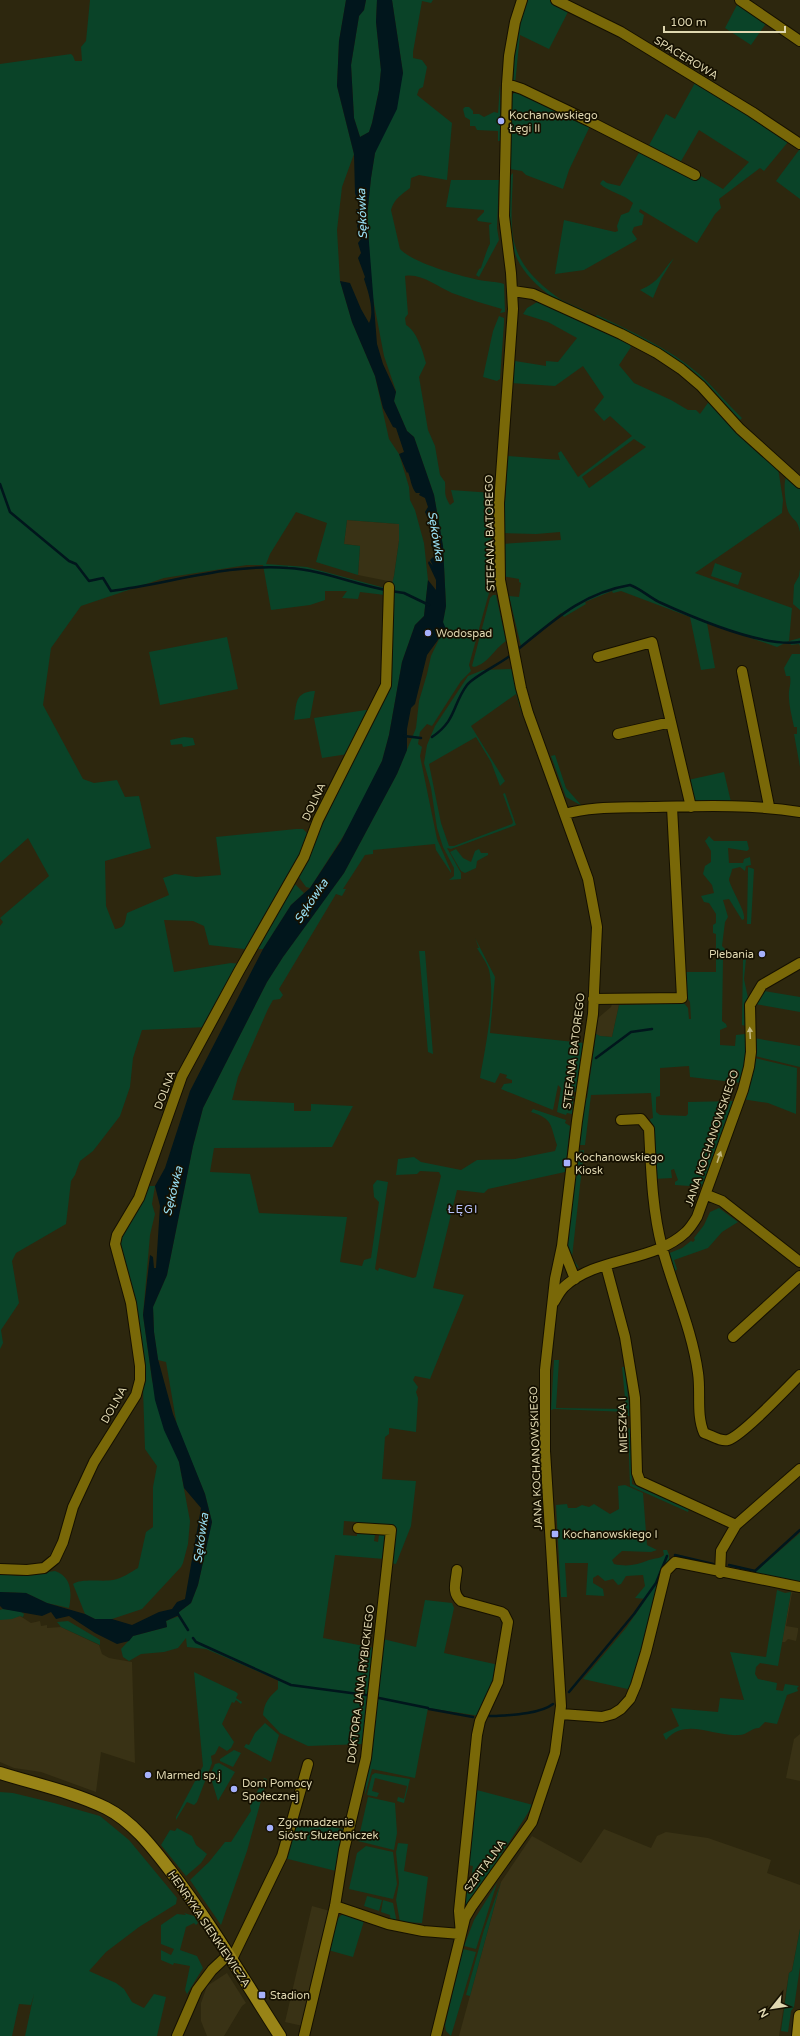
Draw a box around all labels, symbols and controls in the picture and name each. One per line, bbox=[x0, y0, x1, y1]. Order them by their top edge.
scale bar bbox=[664, 8, 785, 34]
text: 100 m bbox=[670, 15, 707, 29]
street label: SPACEROWA bbox=[652, 34, 720, 82]
place label: Kochanowskiego Łęgi II bbox=[509, 109, 598, 135]
marker: Kochanowskiego Łęgi II bbox=[496, 116, 506, 126]
water label: Sękówka bbox=[354, 188, 370, 239]
street label: STEFANA BATOREGO bbox=[482, 474, 498, 592]
water label: Sękówka bbox=[425, 510, 447, 562]
place label: Wodospad bbox=[436, 627, 492, 640]
marker: Wodospad bbox=[423, 628, 433, 638]
street label: DOLNA bbox=[300, 781, 328, 823]
water label: Sękówka bbox=[291, 876, 331, 926]
place label: Plebania bbox=[709, 948, 754, 961]
marker: Plebania bbox=[757, 949, 767, 959]
street label: STEFANA BATOREGO bbox=[560, 992, 588, 1110]
one-way arrow bbox=[746, 1026, 753, 1039]
street label: JANA KOCHANOWSKIEGO bbox=[682, 1068, 742, 1208]
street label: DOLNA bbox=[152, 1069, 178, 1111]
place label: Kochanowskiego Kiosk bbox=[575, 1151, 664, 1177]
one-way arrow bbox=[716, 1151, 722, 1163]
marker: Kochanowskiego Kiosk bbox=[562, 1158, 572, 1168]
water label: Sękówka bbox=[160, 1165, 186, 1217]
district label: ŁĘGI bbox=[447, 1202, 479, 1216]
street label: DOLNA bbox=[98, 1384, 130, 1426]
street label: JANA KOCHANOWSKIEGO bbox=[527, 1386, 545, 1530]
street label: MIESZKA I bbox=[616, 1397, 630, 1453]
water label: Sękówka bbox=[191, 1512, 211, 1564]
place label: Kochanowskiego I bbox=[563, 1528, 658, 1541]
marker: Kochanowskiego I bbox=[550, 1529, 560, 1539]
street label: DOKTORA JANA RYBICKIEGO bbox=[345, 1604, 377, 1764]
place label: Marmed sp.j bbox=[156, 1769, 221, 1782]
marker: Marmed sp.j bbox=[143, 1770, 153, 1780]
place label: Dom Pomocy Społecznej bbox=[242, 1777, 312, 1803]
marker: Dom Pomocy Społecznej bbox=[229, 1784, 239, 1794]
place label: Zgormadzenie Sióstr Służebniczek bbox=[278, 1816, 379, 1842]
marker: Zgormadzenie Sióstr Służebniczek bbox=[265, 1823, 275, 1833]
street label: SZPITALNA bbox=[462, 1837, 508, 1895]
street label: HENRYKA SIENKIEWICZA bbox=[165, 1868, 253, 1990]
north arrow bbox=[752, 1988, 792, 2028]
place label: Stadion bbox=[270, 1989, 310, 2002]
marker: Stadion bbox=[257, 1990, 267, 2000]
text: N bbox=[756, 2006, 772, 2020]

